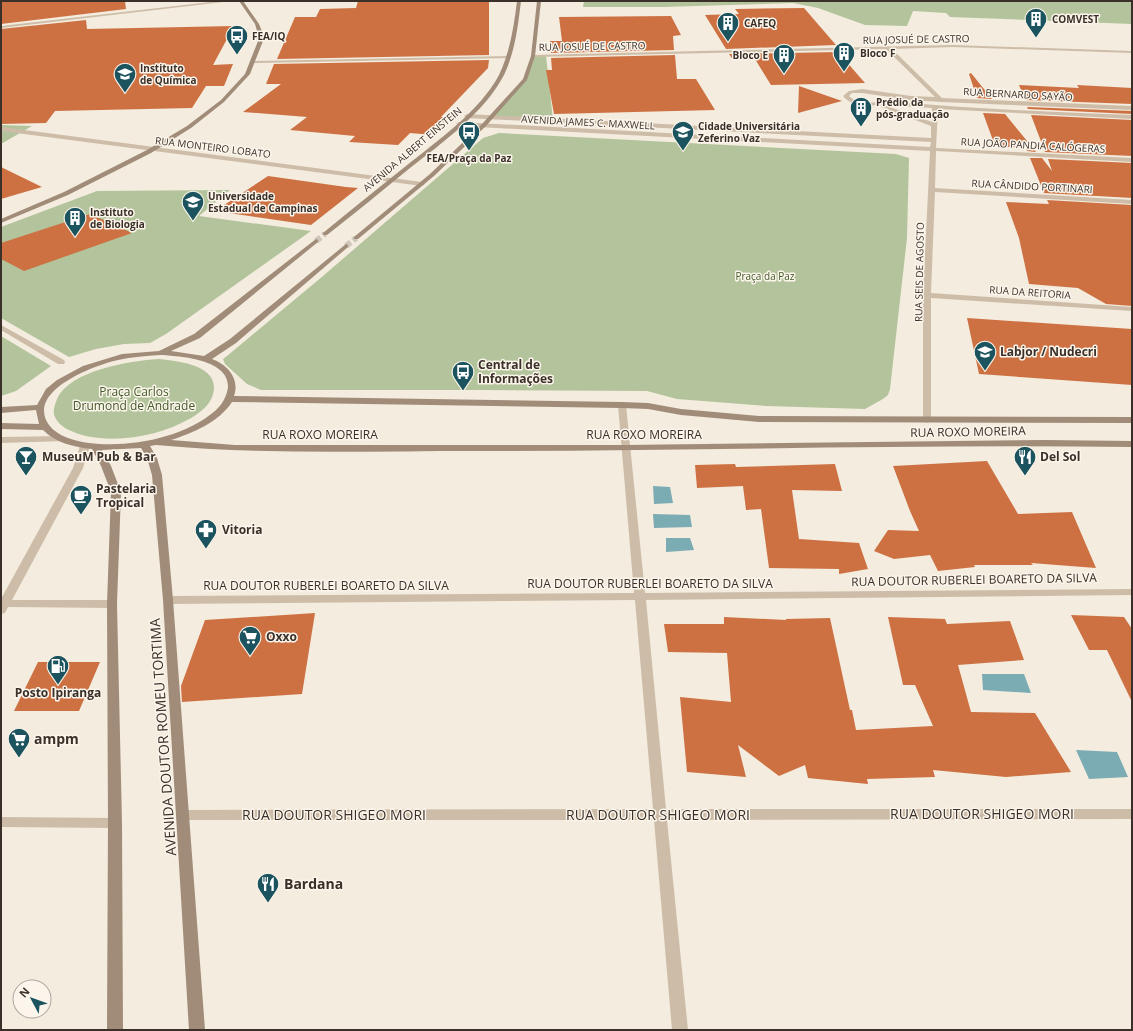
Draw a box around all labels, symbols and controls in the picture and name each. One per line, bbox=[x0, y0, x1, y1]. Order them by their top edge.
building icon: COMVEST bbox=[1023, 6, 1049, 39]
building icon: CAFEQ bbox=[715, 10, 741, 43]
place label: COMVEST bbox=[1052, 12, 1099, 26]
place label: CAFEQ bbox=[744, 16, 776, 30]
bus stop icon: FEA/IQ bbox=[224, 23, 250, 56]
place label: FEA/IQ bbox=[252, 29, 285, 43]
street label: RUA JOSUÉ DE CASTRO bbox=[863, 31, 970, 47]
street label: RUA JOSUÉ DE CASTRO bbox=[539, 38, 646, 54]
building icon: Bloco F bbox=[831, 40, 857, 73]
building icon: Bloco E bbox=[771, 42, 797, 75]
place label: Bloco F bbox=[860, 46, 895, 60]
place label: Bloco E bbox=[733, 48, 768, 62]
school or university icon: Instituto de Química bbox=[112, 61, 138, 94]
place label: Instituto de Química bbox=[140, 61, 196, 87]
street label: RUA BERNARDO SAYÃO bbox=[963, 84, 1073, 104]
building icon: Prédio da pós-graduação bbox=[848, 95, 874, 128]
place label: Prédio da pós-graduação bbox=[876, 95, 949, 121]
street label: AVENIDA ALBERT EINSTEIN bbox=[360, 103, 464, 195]
street label: AVENIDA JAMES C. MAXWELL bbox=[521, 112, 655, 132]
bus stop icon: FEA/Praça da Paz bbox=[456, 119, 482, 152]
school or university icon: Cidade Universitária Zeferino Vaz bbox=[670, 119, 696, 152]
place label: Cidade Universitária Zeferino Vaz bbox=[698, 119, 800, 145]
street label: RUA MONTEIRO LOBATO bbox=[154, 133, 272, 161]
street label: RUA JOÃO PANDIÁ CALÓGERAS bbox=[960, 134, 1106, 156]
place label: FEA/Praça da Paz bbox=[427, 151, 512, 165]
street label: RUA CÂNDIDO PORTINARI bbox=[971, 176, 1093, 196]
school or university icon: Universidade Estadual de Campinas bbox=[180, 189, 206, 222]
place label: Universidade Estadual de Campinas bbox=[208, 189, 318, 215]
building icon: Instituto de Biologia bbox=[62, 205, 88, 238]
place label: Instituto de Biologia bbox=[90, 205, 145, 231]
street label: RUA SEIS DE AGOSTO bbox=[911, 222, 927, 322]
park label: Praça da Paz bbox=[735, 269, 795, 283]
street label: RUA DA REITORIA bbox=[989, 282, 1072, 302]
school or university icon: Labjor / Nudecri bbox=[972, 339, 998, 372]
place label: Labjor / Nudecri bbox=[1000, 343, 1097, 360]
place label: Central de Informações bbox=[478, 356, 553, 387]
bus stop icon: Central de Informações bbox=[450, 359, 476, 392]
park label: Praça Carlos Drumond de Andrade bbox=[73, 383, 195, 414]
street label: RUA ROXO MOREIRA bbox=[910, 422, 1026, 441]
street label: RUA ROXO MOREIRA bbox=[262, 426, 378, 443]
street label: RUA ROXO MOREIRA bbox=[586, 426, 702, 443]
bar icon: MuseuM Pub & Bar bbox=[13, 444, 39, 477]
restaurant icon: Del Sol bbox=[1012, 444, 1038, 477]
place label: MuseuM Pub & Bar bbox=[42, 448, 156, 465]
place label: Del Sol bbox=[1040, 448, 1080, 465]
place label: Pastelaria Tropical bbox=[96, 480, 156, 511]
cafe icon: Pastelaria Tropical bbox=[68, 483, 94, 516]
pharmacy icon: Vitoria bbox=[193, 517, 219, 550]
place label: Vitoria bbox=[222, 521, 262, 538]
street label: RUA DOUTOR RUBERLEI BOARETO DA SILVA bbox=[851, 569, 1097, 590]
street label: RUA DOUTOR RUBERLEI BOARETO DA SILVA bbox=[527, 575, 773, 592]
street label: RUA DOUTOR RUBERLEI BOARETO DA SILVA bbox=[203, 577, 449, 594]
street label: AVENIDA DOUTOR ROMEU TORTIMA bbox=[145, 617, 180, 857]
supermarket icon: Oxxo bbox=[237, 624, 263, 657]
place label: Oxxo bbox=[266, 628, 297, 645]
fuel station icon: Posto Ipiranga bbox=[45, 653, 71, 686]
place label: Posto Ipiranga bbox=[15, 684, 101, 701]
supermarket icon: ampm bbox=[6, 726, 32, 759]
place label: ampm bbox=[34, 729, 79, 748]
street label: RUA DOUTOR SHIGEO MORI bbox=[890, 804, 1074, 823]
street label: RUA DOUTOR SHIGEO MORI bbox=[242, 805, 426, 824]
street label: RUA DOUTOR SHIGEO MORI bbox=[566, 805, 750, 824]
restaurant icon: Bardana bbox=[255, 871, 281, 904]
place label: Bardana bbox=[284, 874, 343, 893]
north arrow bbox=[12, 979, 52, 1019]
text: N bbox=[15, 984, 33, 1000]

